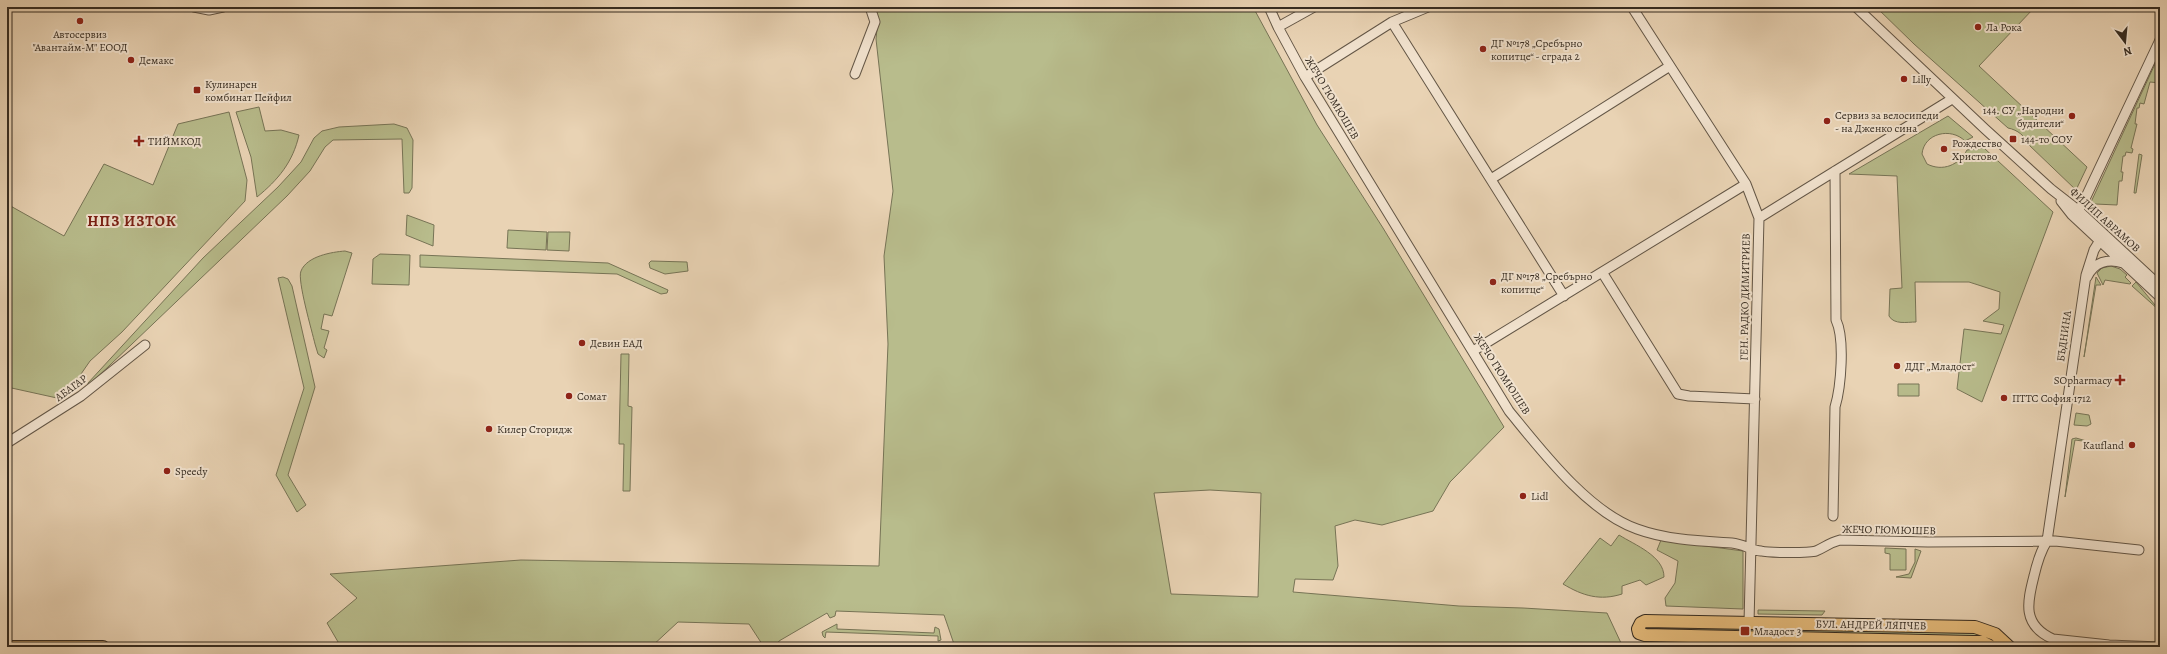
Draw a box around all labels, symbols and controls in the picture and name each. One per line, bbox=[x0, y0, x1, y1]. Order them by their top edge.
marker: Автосервиз "Авантайм-М" ЕООД bbox=[75, 16, 85, 26]
place label: Ла Рока bbox=[1986, 20, 2023, 35]
marker: Ла Рока bbox=[1973, 22, 1983, 32]
north arrow bbox=[2105, 22, 2145, 62]
place label: Автосервиз "Авантайм-М" ЕООД bbox=[32, 27, 128, 55]
place label: ДГ №178 „Сребърно копитце“ - сграда 2 bbox=[1491, 36, 1583, 64]
text: N bbox=[2122, 43, 2134, 59]
marker: ДГ №178 „Сребърно копитце“ - сграда 2 bbox=[1478, 44, 1488, 54]
place label: Демакс bbox=[139, 53, 174, 68]
street label: ЖЕЧО ГЮМЮШЕВ bbox=[1301, 54, 1363, 142]
marker: Демакс bbox=[126, 55, 136, 65]
place label: Lilly bbox=[1912, 72, 1931, 87]
marker: Lilly bbox=[1899, 74, 1909, 84]
place label: Кулинарен комбинат Пейфил bbox=[205, 77, 292, 105]
marker: Кулинарен комбинат Пейфил bbox=[192, 85, 202, 95]
place label: 144. СУ „Народни будители“ bbox=[1983, 103, 2064, 131]
place label: Сервиз за велосипеди - на Дженко сина bbox=[1835, 108, 1939, 136]
marker: 144. СУ „Народни будители“ bbox=[2067, 111, 2077, 121]
marker: Сервиз за велосипеди - на Дженко сина bbox=[1822, 116, 1832, 126]
place label: 144-то СОУ bbox=[2021, 132, 2073, 147]
place label: ТИЙМКОД bbox=[148, 134, 201, 149]
marker: 144-то СОУ bbox=[2008, 134, 2018, 144]
marker: ТИЙМКОД bbox=[133, 135, 145, 147]
place label: Рождество Христово bbox=[1952, 136, 2002, 164]
marker: Рождество Христово bbox=[1939, 144, 1949, 154]
street label: ФИЛИП АВРАМОВ bbox=[2067, 184, 2143, 256]
district label: НПЗ ИЗТОК bbox=[87, 211, 177, 231]
street label: ГЕН. РАДКО ДИМИТРИЕВ bbox=[1736, 233, 1754, 361]
place label: ДГ №178 „Сребърно копитце“ bbox=[1501, 269, 1593, 297]
marker: ДГ №178 „Сребърно копитце“ bbox=[1488, 277, 1498, 287]
street label: БЪДНИНА bbox=[2053, 309, 2075, 362]
street label: ЖЕЧО ГЮМЮШЕВ bbox=[1470, 330, 1534, 418]
place label: Девин ЕАД bbox=[590, 336, 642, 351]
marker: Девин ЕАД bbox=[577, 338, 587, 348]
place label: ДДГ „Младост“ bbox=[1905, 359, 1975, 374]
marker: ДДГ „Младост“ bbox=[1892, 361, 1902, 371]
street label: АБАГАР bbox=[51, 371, 90, 405]
place label: SOpharmacy bbox=[2054, 373, 2112, 388]
marker: SOpharmacy bbox=[2115, 375, 2125, 385]
place label: Сомат bbox=[577, 389, 607, 404]
marker: Сомат bbox=[564, 391, 574, 401]
place label: ПТТС София 1712 bbox=[2012, 391, 2091, 406]
marker: ПТТС София 1712 bbox=[1999, 393, 2009, 403]
place label: Килер Сторидж bbox=[497, 422, 573, 437]
marker: Килер Сторидж bbox=[484, 424, 494, 434]
place label: Kaufland bbox=[2083, 438, 2124, 453]
marker: Kaufland bbox=[2127, 440, 2137, 450]
place label: Speedy bbox=[175, 464, 207, 479]
marker: Speedy bbox=[162, 466, 172, 476]
place label: Lidl bbox=[1531, 489, 1549, 504]
marker: Lidl bbox=[1518, 491, 1528, 501]
street label: ЖЕЧО ГЮМЮШЕВ bbox=[1842, 522, 1936, 538]
street label: БУЛ. АНДРЕЙ ЛЯПЧЕВ bbox=[1816, 617, 1926, 633]
place label: Младост 3 bbox=[1754, 624, 1801, 639]
marker: Младост 3 bbox=[1739, 625, 1751, 637]

